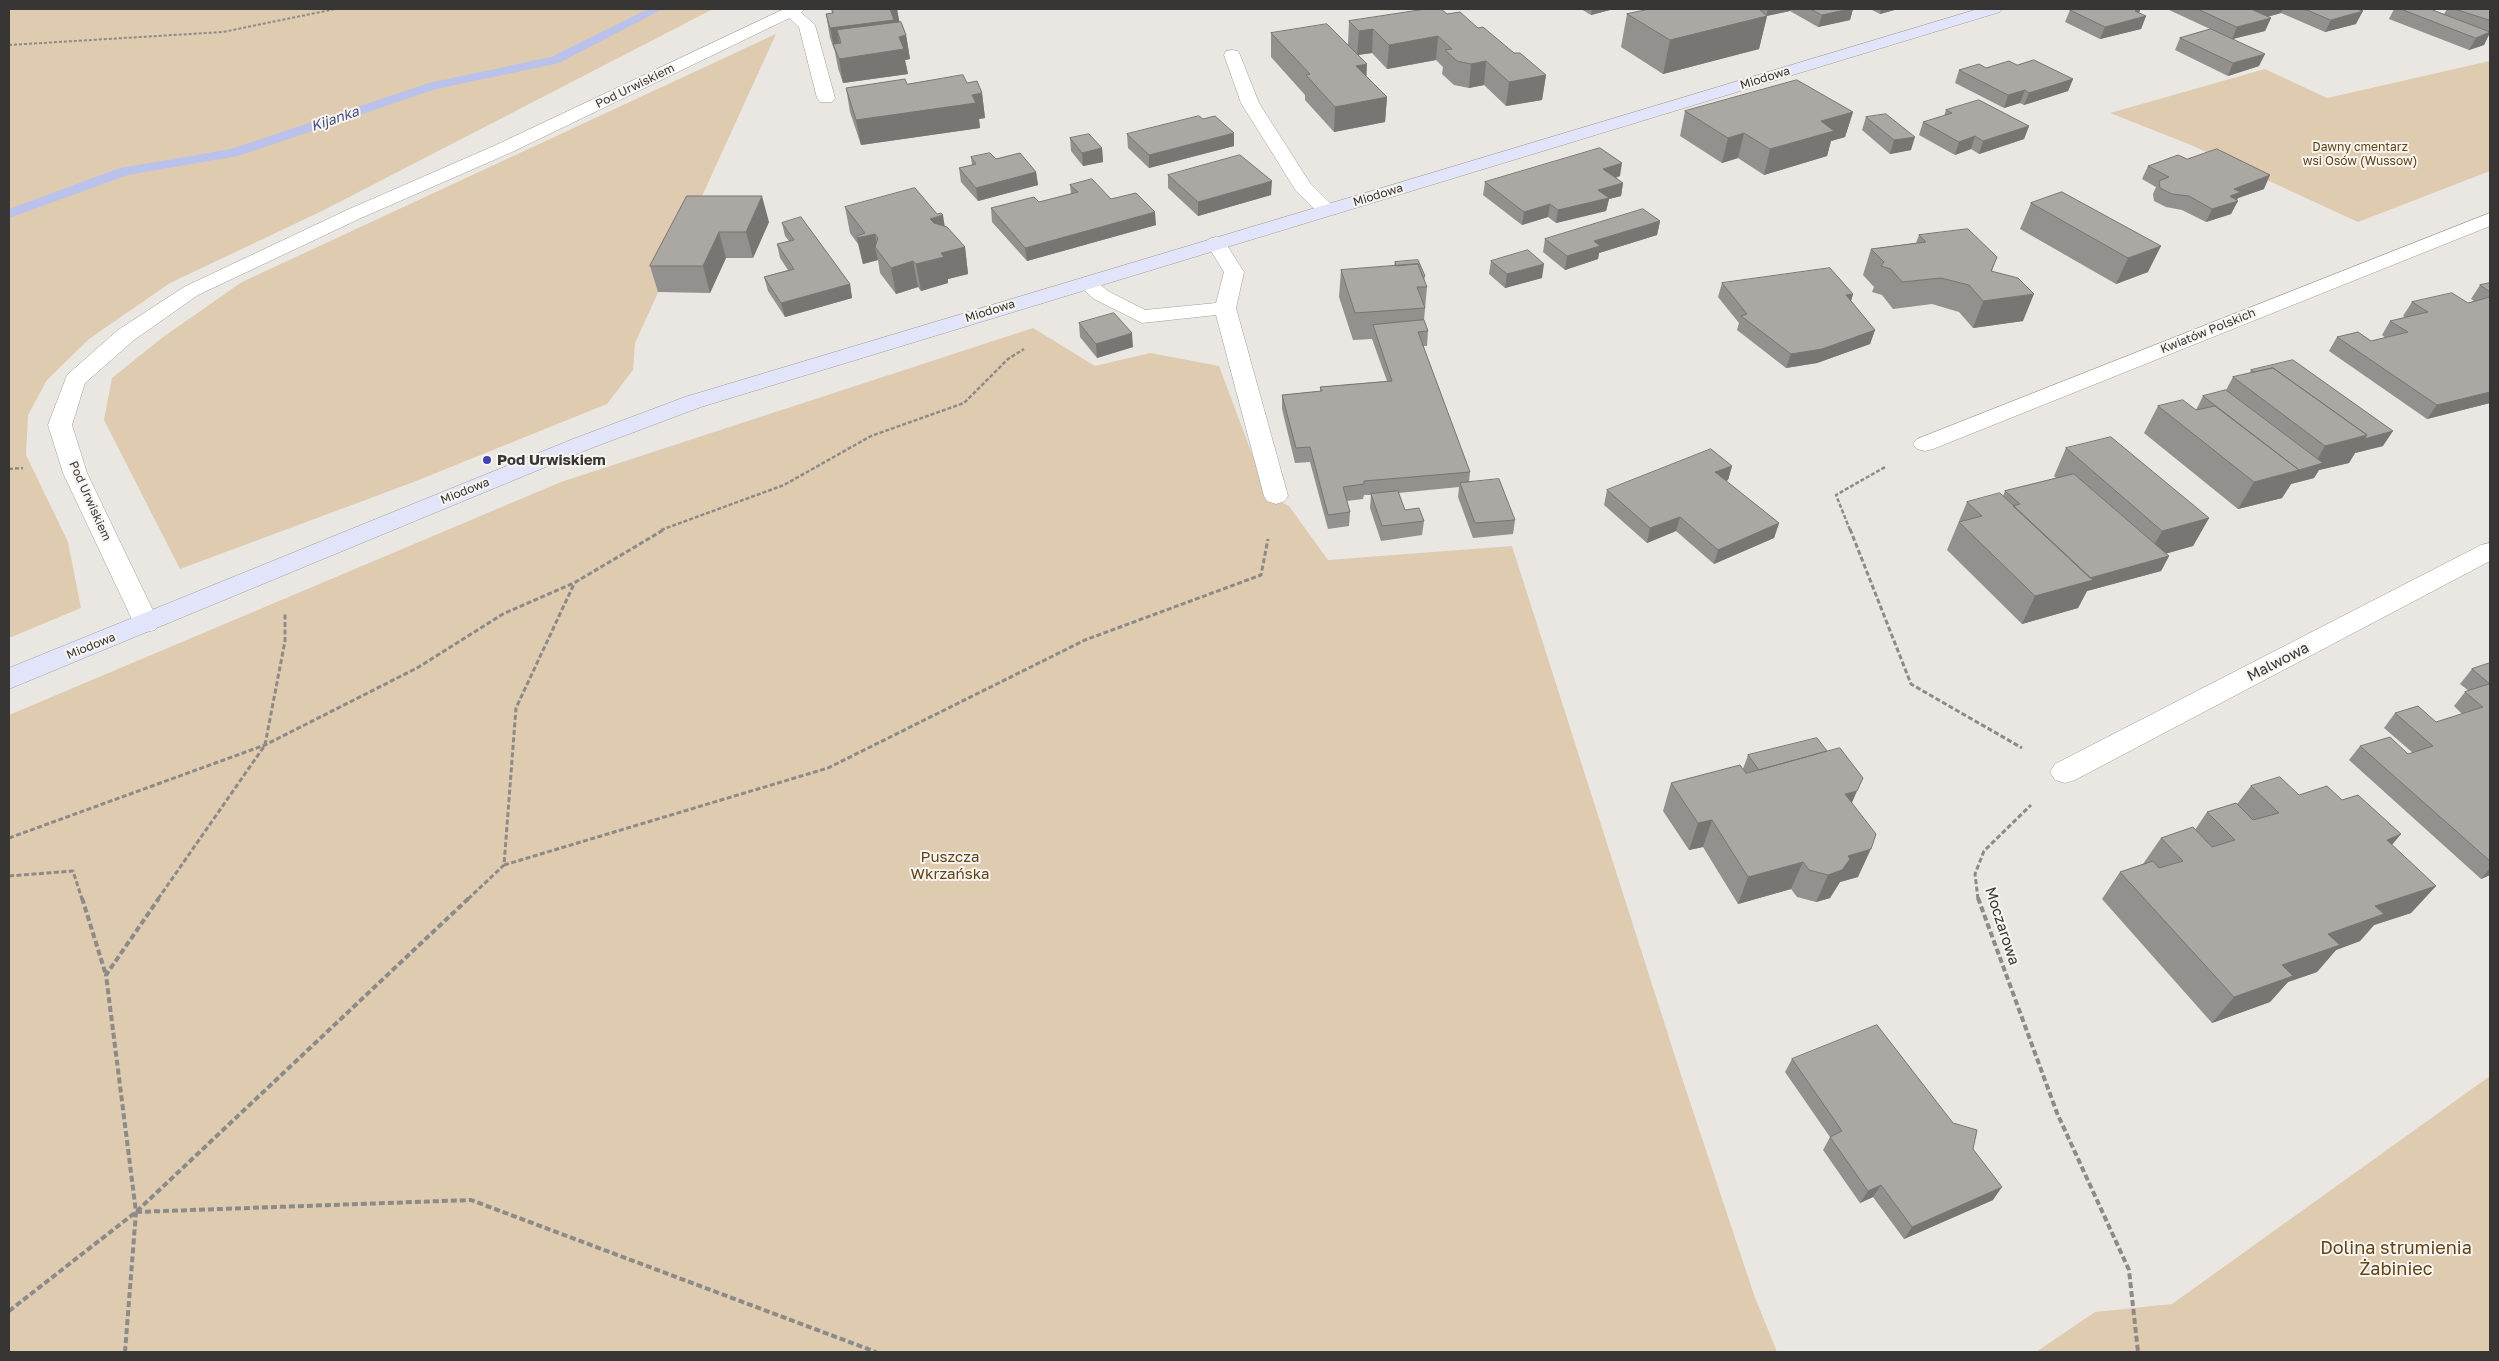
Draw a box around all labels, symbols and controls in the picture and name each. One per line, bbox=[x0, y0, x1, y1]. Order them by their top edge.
street label: Pod Urwiskiem bbox=[593, 61, 677, 111]
street label: Miodowa bbox=[1738, 64, 1792, 92]
water label: Kijanka bbox=[309, 103, 361, 135]
park label: Dawny cmentarz wsi Osów (Wussow) bbox=[2303, 140, 2417, 168]
street label: Miodowa bbox=[1351, 181, 1405, 209]
street label: Miodowa bbox=[963, 297, 1017, 325]
street label: Kwiatów Polskich bbox=[2158, 305, 2258, 357]
place label: Pod Urwiskiem bbox=[497, 451, 606, 469]
marker: Pod Urwiskiem bbox=[481, 454, 493, 466]
street label: Pod Urwiskiem bbox=[66, 459, 114, 543]
street label: Miodowa bbox=[438, 475, 492, 507]
street label: Miodowa bbox=[64, 630, 118, 662]
street label: Malwowa bbox=[2244, 639, 2312, 685]
park label: Puszcza Wkrzańska bbox=[911, 848, 989, 883]
street label: Moczarowa bbox=[1981, 885, 2023, 967]
park label: Dolina strumienia Żabiniec bbox=[2320, 1237, 2472, 1280]

